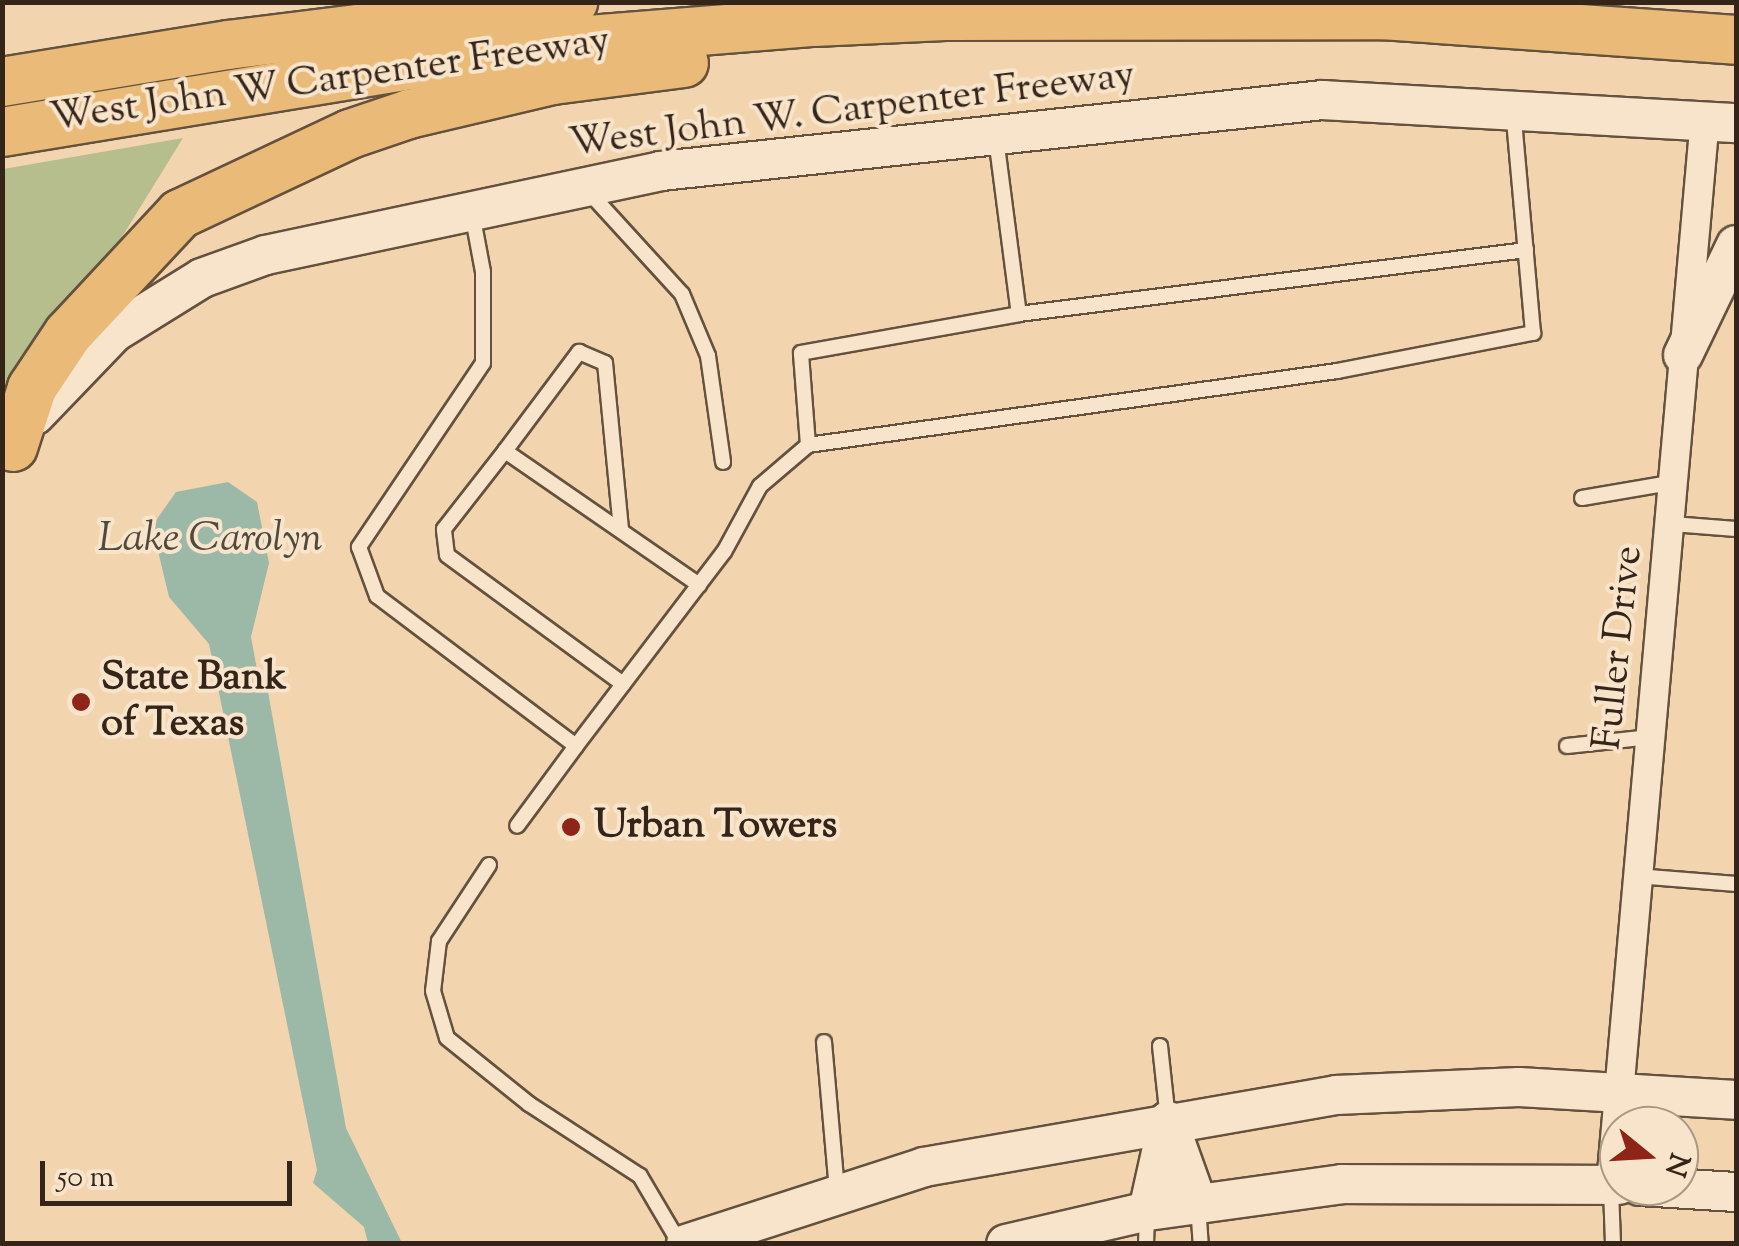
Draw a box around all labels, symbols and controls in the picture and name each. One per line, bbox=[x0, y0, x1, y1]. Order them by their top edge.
street label: West John W Carpenter Freeway bbox=[47, 18, 613, 144]
street label: West John W. Carpenter Freeway bbox=[566, 52, 1138, 170]
water label: Lake Carolyn bbox=[98, 515, 322, 565]
street label: Fuller Drive bbox=[1585, 544, 1655, 752]
place label: State Bank of Texas bbox=[101, 655, 286, 749]
marker: State Bank of Texas bbox=[70, 691, 92, 713]
place label: Urban Towers bbox=[594, 803, 837, 851]
marker: Urban Towers bbox=[558, 814, 584, 840]
north arrow bbox=[1599, 1106, 1699, 1206]
scale bar bbox=[45, 1141, 298, 1203]
text: N bbox=[1653, 1148, 1698, 1181]
text: 50 m bbox=[57, 1157, 114, 1200]

